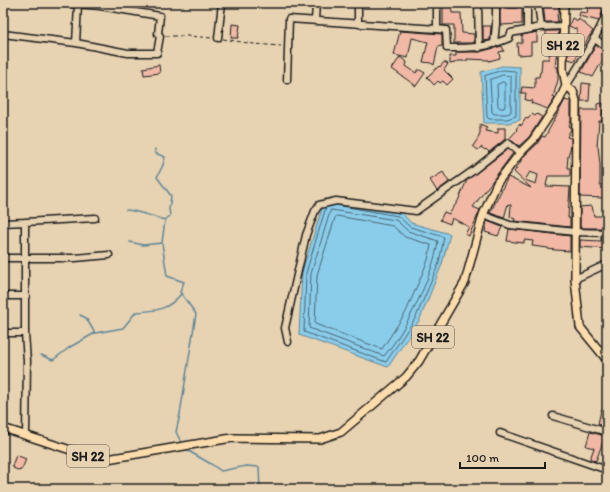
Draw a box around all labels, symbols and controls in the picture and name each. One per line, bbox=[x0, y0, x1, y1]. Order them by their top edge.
road number: SH 22 bbox=[542, 34, 584, 56]
road number: SH 22 bbox=[412, 326, 454, 348]
scale bar bbox=[460, 444, 545, 470]
road number: SH 22 bbox=[67, 445, 109, 467]
text: 100 m bbox=[466, 451, 499, 465]

